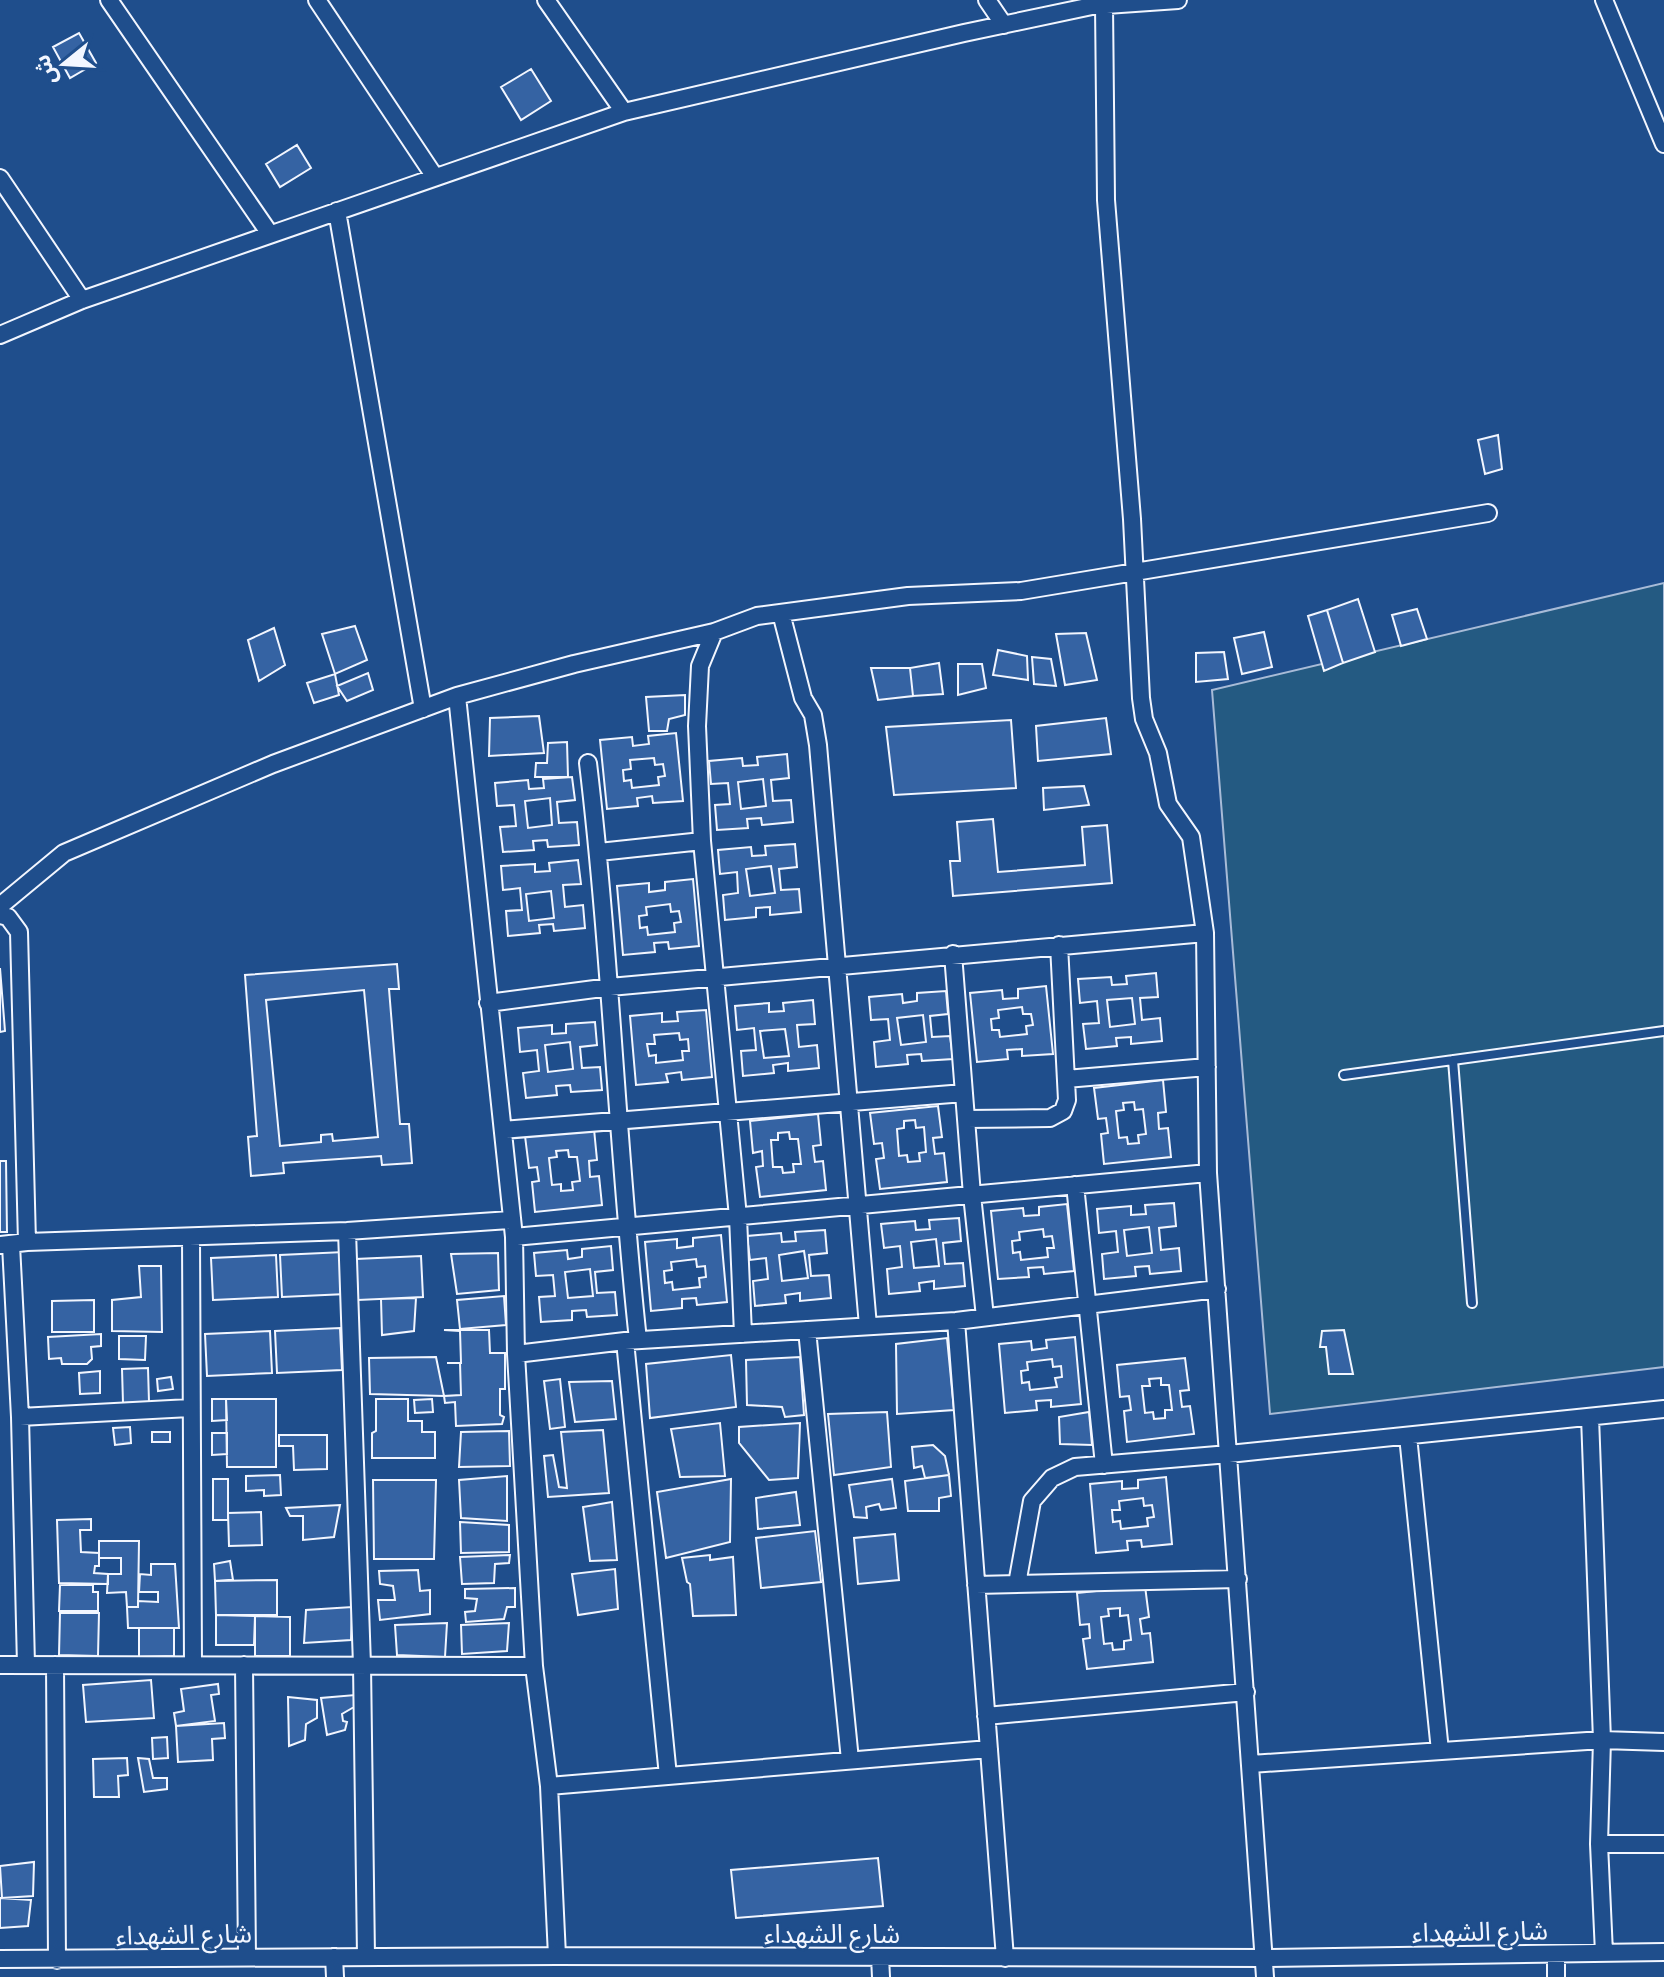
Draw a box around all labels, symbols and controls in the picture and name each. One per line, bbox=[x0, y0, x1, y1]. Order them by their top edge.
north arrow bbox=[24, 24, 104, 104]
text: ش bbox=[27, 52, 62, 89]
street label: شارع الشهداء bbox=[1412, 1914, 1548, 1952]
street label: شارع الشهداء bbox=[116, 1917, 252, 1955]
street label: شارع الشهداء bbox=[764, 1918, 900, 1953]

